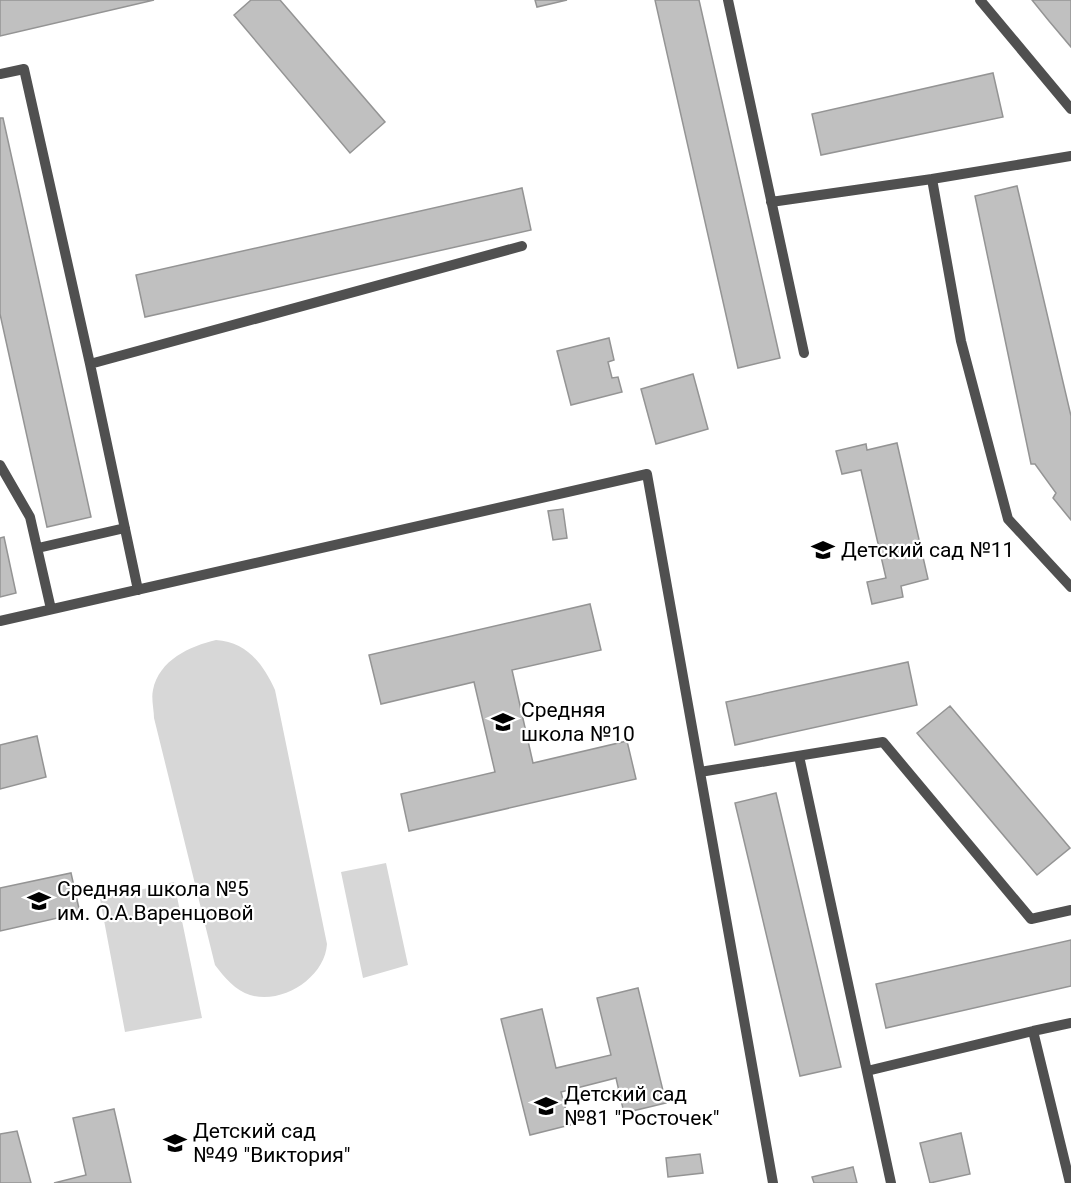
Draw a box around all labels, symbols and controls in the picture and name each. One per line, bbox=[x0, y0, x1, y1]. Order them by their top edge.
school or university icon: Детский сад №11 bbox=[810, 537, 836, 563]
place label: Детский сад №11 bbox=[841, 538, 1014, 562]
place label: Средняя школа №10 bbox=[521, 698, 635, 746]
school or university icon: Средняя школа №10 bbox=[490, 709, 516, 735]
place label: Средняя школа №5 им. О.А.Варенцовой bbox=[57, 877, 254, 925]
school or university icon: Средняя школа №5 им. О.А.Варенцовой bbox=[26, 888, 52, 914]
place label: Детский сад №81 "Росточек" bbox=[564, 1082, 720, 1130]
school or university icon: Детский сад №81 "Росточек" bbox=[533, 1093, 559, 1119]
place label: Детский сад №49 "Виктория" bbox=[193, 1119, 351, 1167]
school or university icon: Детский сад №49 "Виктория" bbox=[162, 1130, 188, 1156]

